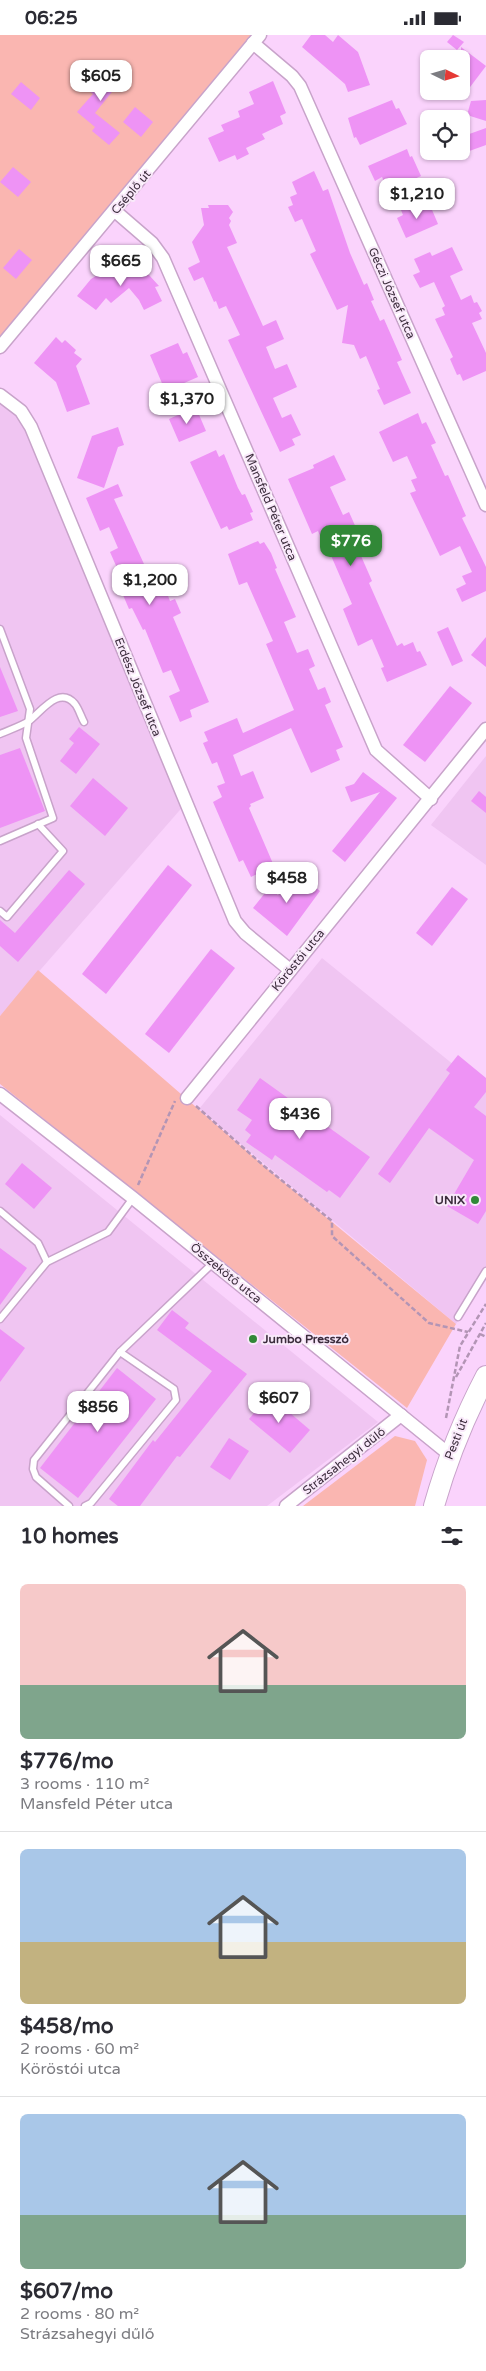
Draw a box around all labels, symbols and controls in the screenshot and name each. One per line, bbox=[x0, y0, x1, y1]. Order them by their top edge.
text: 06:25 bbox=[25, 7, 78, 29]
north arrow bbox=[420, 50, 470, 100]
map controls bbox=[420, 50, 470, 160]
pin: $605 bbox=[71, 59, 131, 102]
text: $605 bbox=[81, 66, 121, 86]
button: locate bbox=[420, 110, 470, 160]
street label: Cséplő út bbox=[108, 167, 154, 217]
pin: $1,210 bbox=[376, 177, 458, 220]
text: $1,210 bbox=[390, 184, 444, 204]
pin: $665 bbox=[91, 245, 151, 287]
street label: Géczi József utca bbox=[366, 245, 418, 341]
text: $665 bbox=[101, 251, 141, 271]
pin: $1,370 bbox=[146, 383, 228, 425]
text: $1,370 bbox=[160, 389, 214, 409]
street label: Mansfeld Péter utca bbox=[242, 451, 300, 563]
pin: $776 bbox=[321, 525, 381, 567]
text: $776 bbox=[331, 531, 371, 551]
pin: $1,200 bbox=[109, 563, 191, 606]
text: $1,200 bbox=[123, 570, 177, 590]
street label: Erdész József utca bbox=[112, 636, 164, 738]
pin: $458 bbox=[257, 861, 317, 904]
text: $458 bbox=[267, 868, 307, 888]
street label: Köröstói utca bbox=[269, 926, 327, 994]
pin: $436 bbox=[270, 1097, 330, 1140]
text: $436 bbox=[280, 1104, 320, 1124]
place label: UNIX bbox=[435, 1193, 465, 1207]
marker: UNIX bbox=[469, 1194, 481, 1206]
street label: Összekötő utca bbox=[188, 1240, 264, 1306]
place label: Jumbo Presszó bbox=[262, 1332, 349, 1346]
marker: Jumbo Presszó bbox=[247, 1333, 259, 1345]
pin: $607 bbox=[249, 1381, 309, 1424]
text: $607 bbox=[259, 1388, 299, 1408]
pin: $856 bbox=[68, 1391, 128, 1433]
text: $856 bbox=[78, 1397, 118, 1417]
street label: Pesti út bbox=[442, 1416, 470, 1462]
street label: Strázsahegyi dűlő bbox=[300, 1424, 388, 1498]
icon: filters bbox=[438, 1522, 466, 1550]
text: 10 homes bbox=[20, 1524, 119, 1549]
icon: home bbox=[198, 1616, 288, 1706]
text: $776/mo bbox=[20, 1749, 114, 1774]
text: 3 rooms · 110 m² bbox=[20, 1774, 149, 1794]
text: Mansfeld Péter utca bbox=[20, 1794, 173, 1814]
icon: home bbox=[198, 1882, 288, 1972]
text: $458/mo bbox=[20, 2014, 114, 2039]
text: 2 rooms · 60 m² bbox=[20, 2039, 139, 2059]
text: Köröstói utca bbox=[20, 2059, 121, 2079]
icon: home bbox=[198, 2147, 288, 2237]
text: $607/mo bbox=[20, 2279, 113, 2304]
text: 2 rooms · 80 m² bbox=[20, 2304, 139, 2324]
text: Strázsahegyi dűlő bbox=[20, 2324, 155, 2344]

